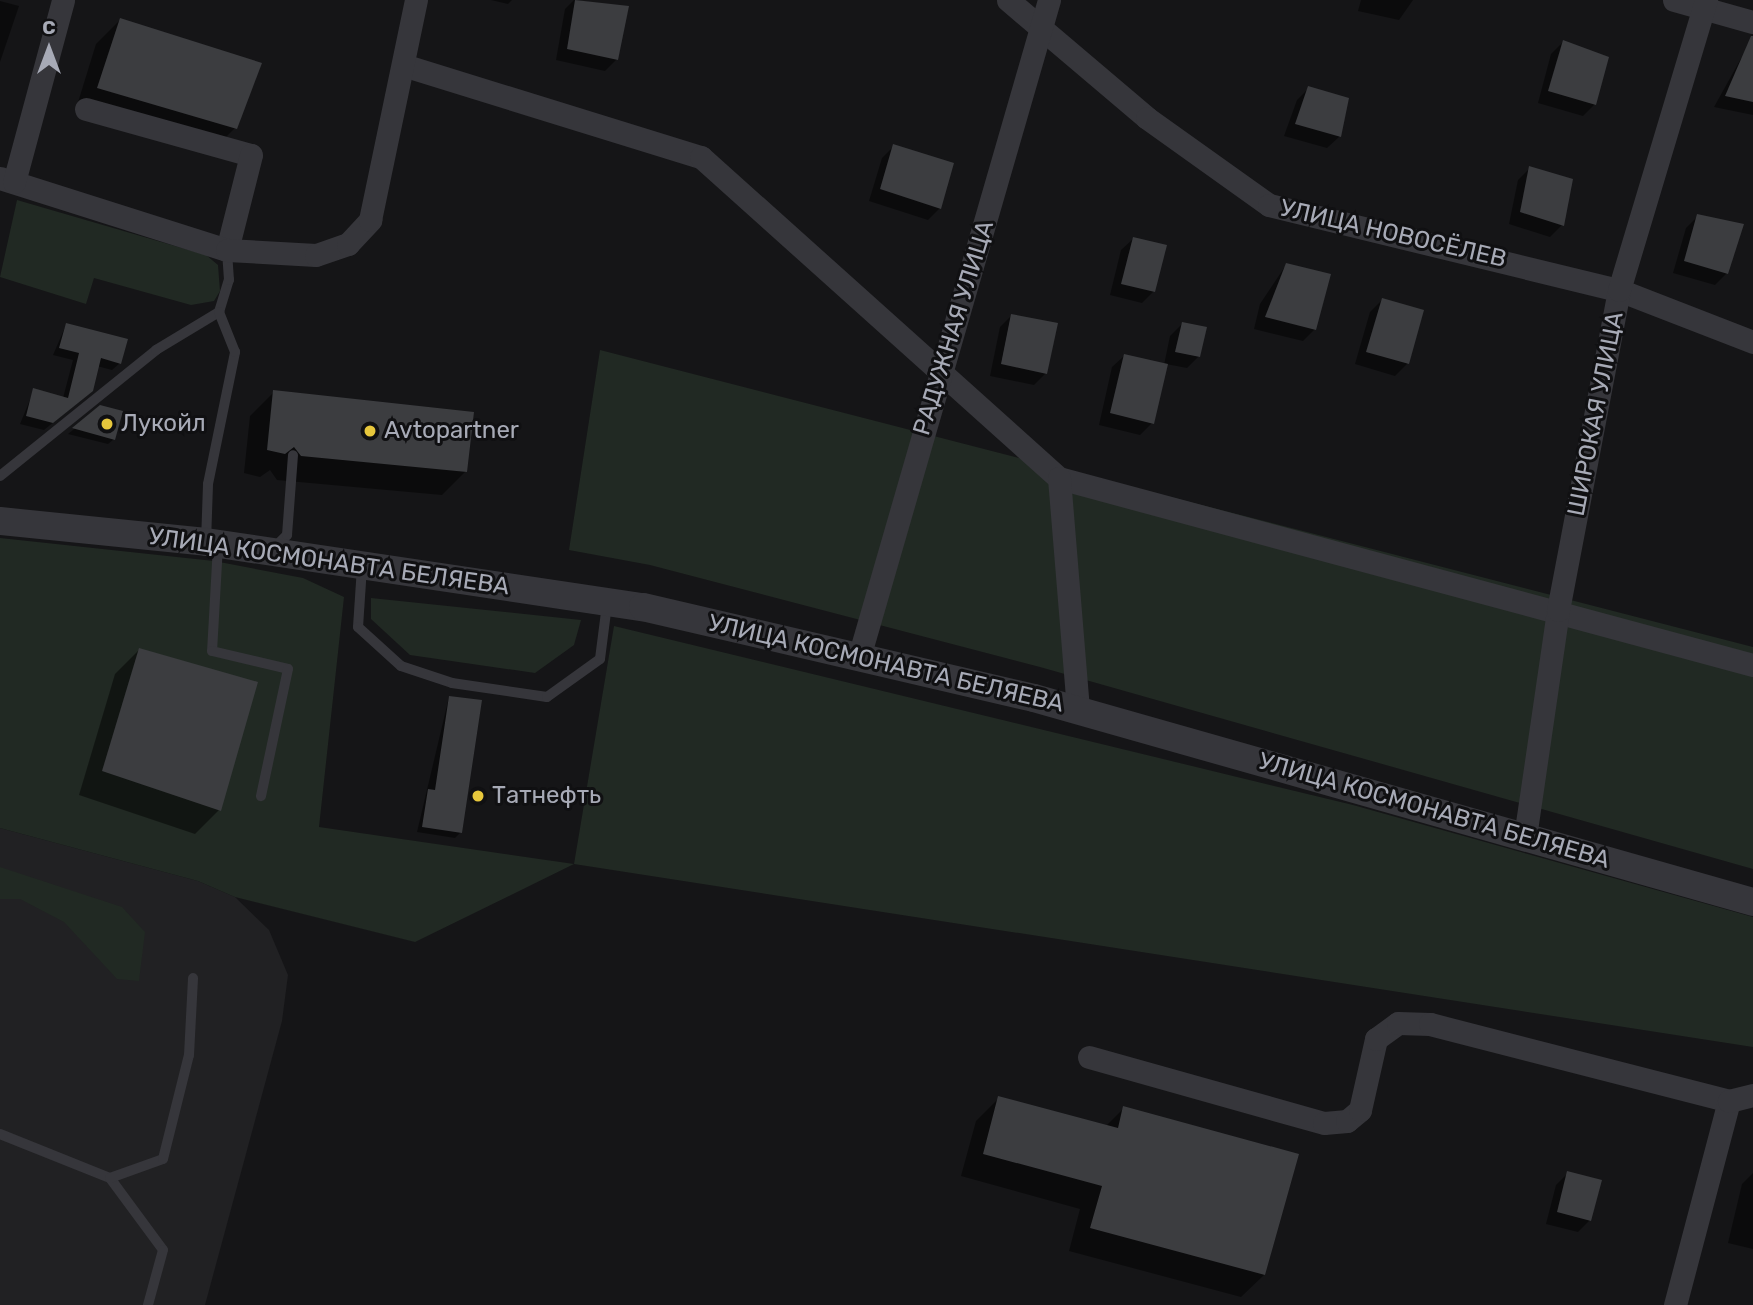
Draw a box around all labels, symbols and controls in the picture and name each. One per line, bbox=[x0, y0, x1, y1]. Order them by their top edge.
north arrow bbox=[14, 14, 84, 84]
text: С bbox=[42, 16, 56, 39]
street label: УЛИЦА НОВОСЁЛЕВ bbox=[1277, 194, 1509, 274]
street label: РАДУЖНАЯ УЛИЦА bbox=[908, 217, 1000, 439]
street label: ШИРОКАЯ УЛИЦА bbox=[1562, 309, 1630, 519]
place label: Лукойл bbox=[121, 410, 206, 438]
marker: Лукойл bbox=[99, 416, 115, 432]
place label: Avtopartner bbox=[384, 417, 519, 445]
marker: Avtopartner bbox=[362, 423, 378, 439]
street label: УЛИЦА КОСМОНАВТА БЕЛЯЕВА bbox=[147, 522, 511, 602]
street label: УЛИЦА КОСМОНАВТА БЕЛЯЕВА bbox=[705, 609, 1067, 719]
street label: УЛИЦА КОСМОНАВТА БЕЛЯЕВА bbox=[1255, 747, 1613, 875]
place label: Татнефть bbox=[492, 782, 601, 810]
marker: Татнефть bbox=[470, 788, 486, 804]

